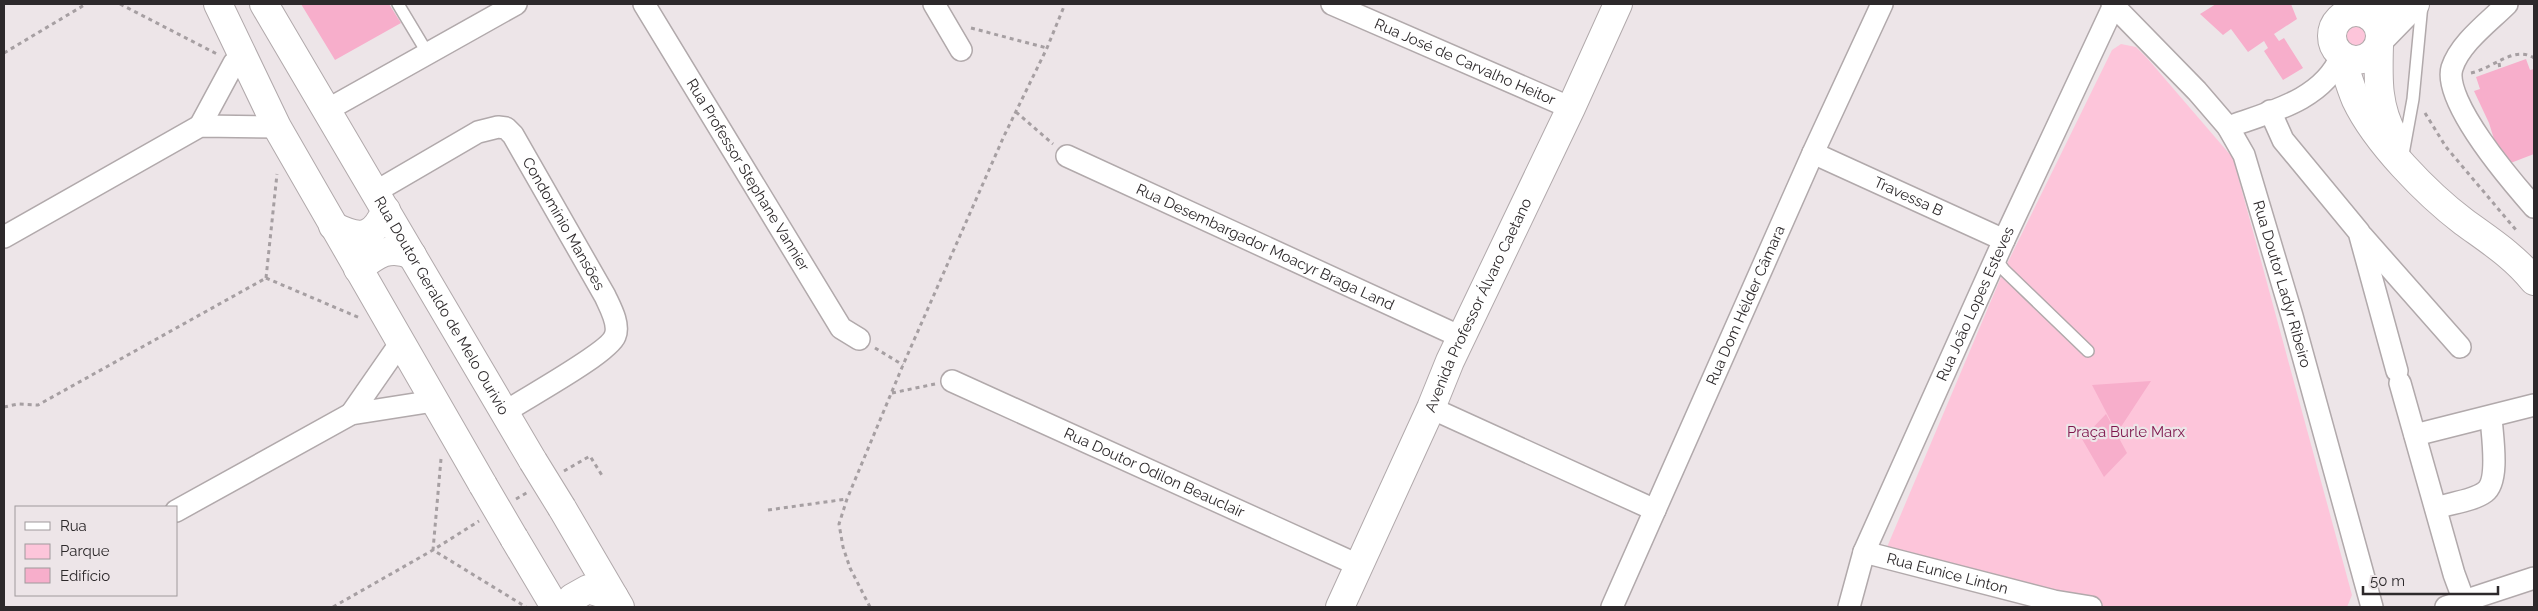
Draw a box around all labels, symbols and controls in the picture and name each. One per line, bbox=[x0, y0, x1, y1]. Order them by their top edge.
street label: Rua José de Carvalho Heitor bbox=[1372, 15, 1559, 109]
street label: Rua Professor Stephane Vannier bbox=[683, 75, 814, 275]
street label: Condomínio Mansões bbox=[519, 154, 609, 294]
street label: Travessa B bbox=[1871, 173, 1946, 220]
street label: Rua Desembargador Moacyr Braga Land bbox=[1133, 180, 1397, 314]
street label: Rua Doutor Geraldo de Melo Ourivio bbox=[370, 193, 513, 418]
street label: Avenida Professor Álvaro Caetano bbox=[1421, 195, 1536, 415]
street label: Rua Doutor Ladyr Ribeiro bbox=[2249, 198, 2315, 370]
street label: Rua Dom Hélder Câmara bbox=[1702, 223, 1789, 388]
street label: Rua João Lopes Esteves bbox=[1933, 224, 2018, 384]
park label: Praça Burle Marx bbox=[2067, 423, 2185, 441]
street label: Rua Doutor Odilon Beauclair bbox=[1061, 424, 1248, 522]
legend bbox=[15, 506, 178, 596]
text: Rua bbox=[60, 517, 87, 535]
text: Parque bbox=[60, 542, 110, 560]
street label: Rua Eunice Linton bbox=[1885, 549, 2010, 598]
scale bar bbox=[2363, 564, 2498, 596]
text: Edifício bbox=[60, 567, 110, 585]
text: 50 m bbox=[2370, 572, 2405, 590]

